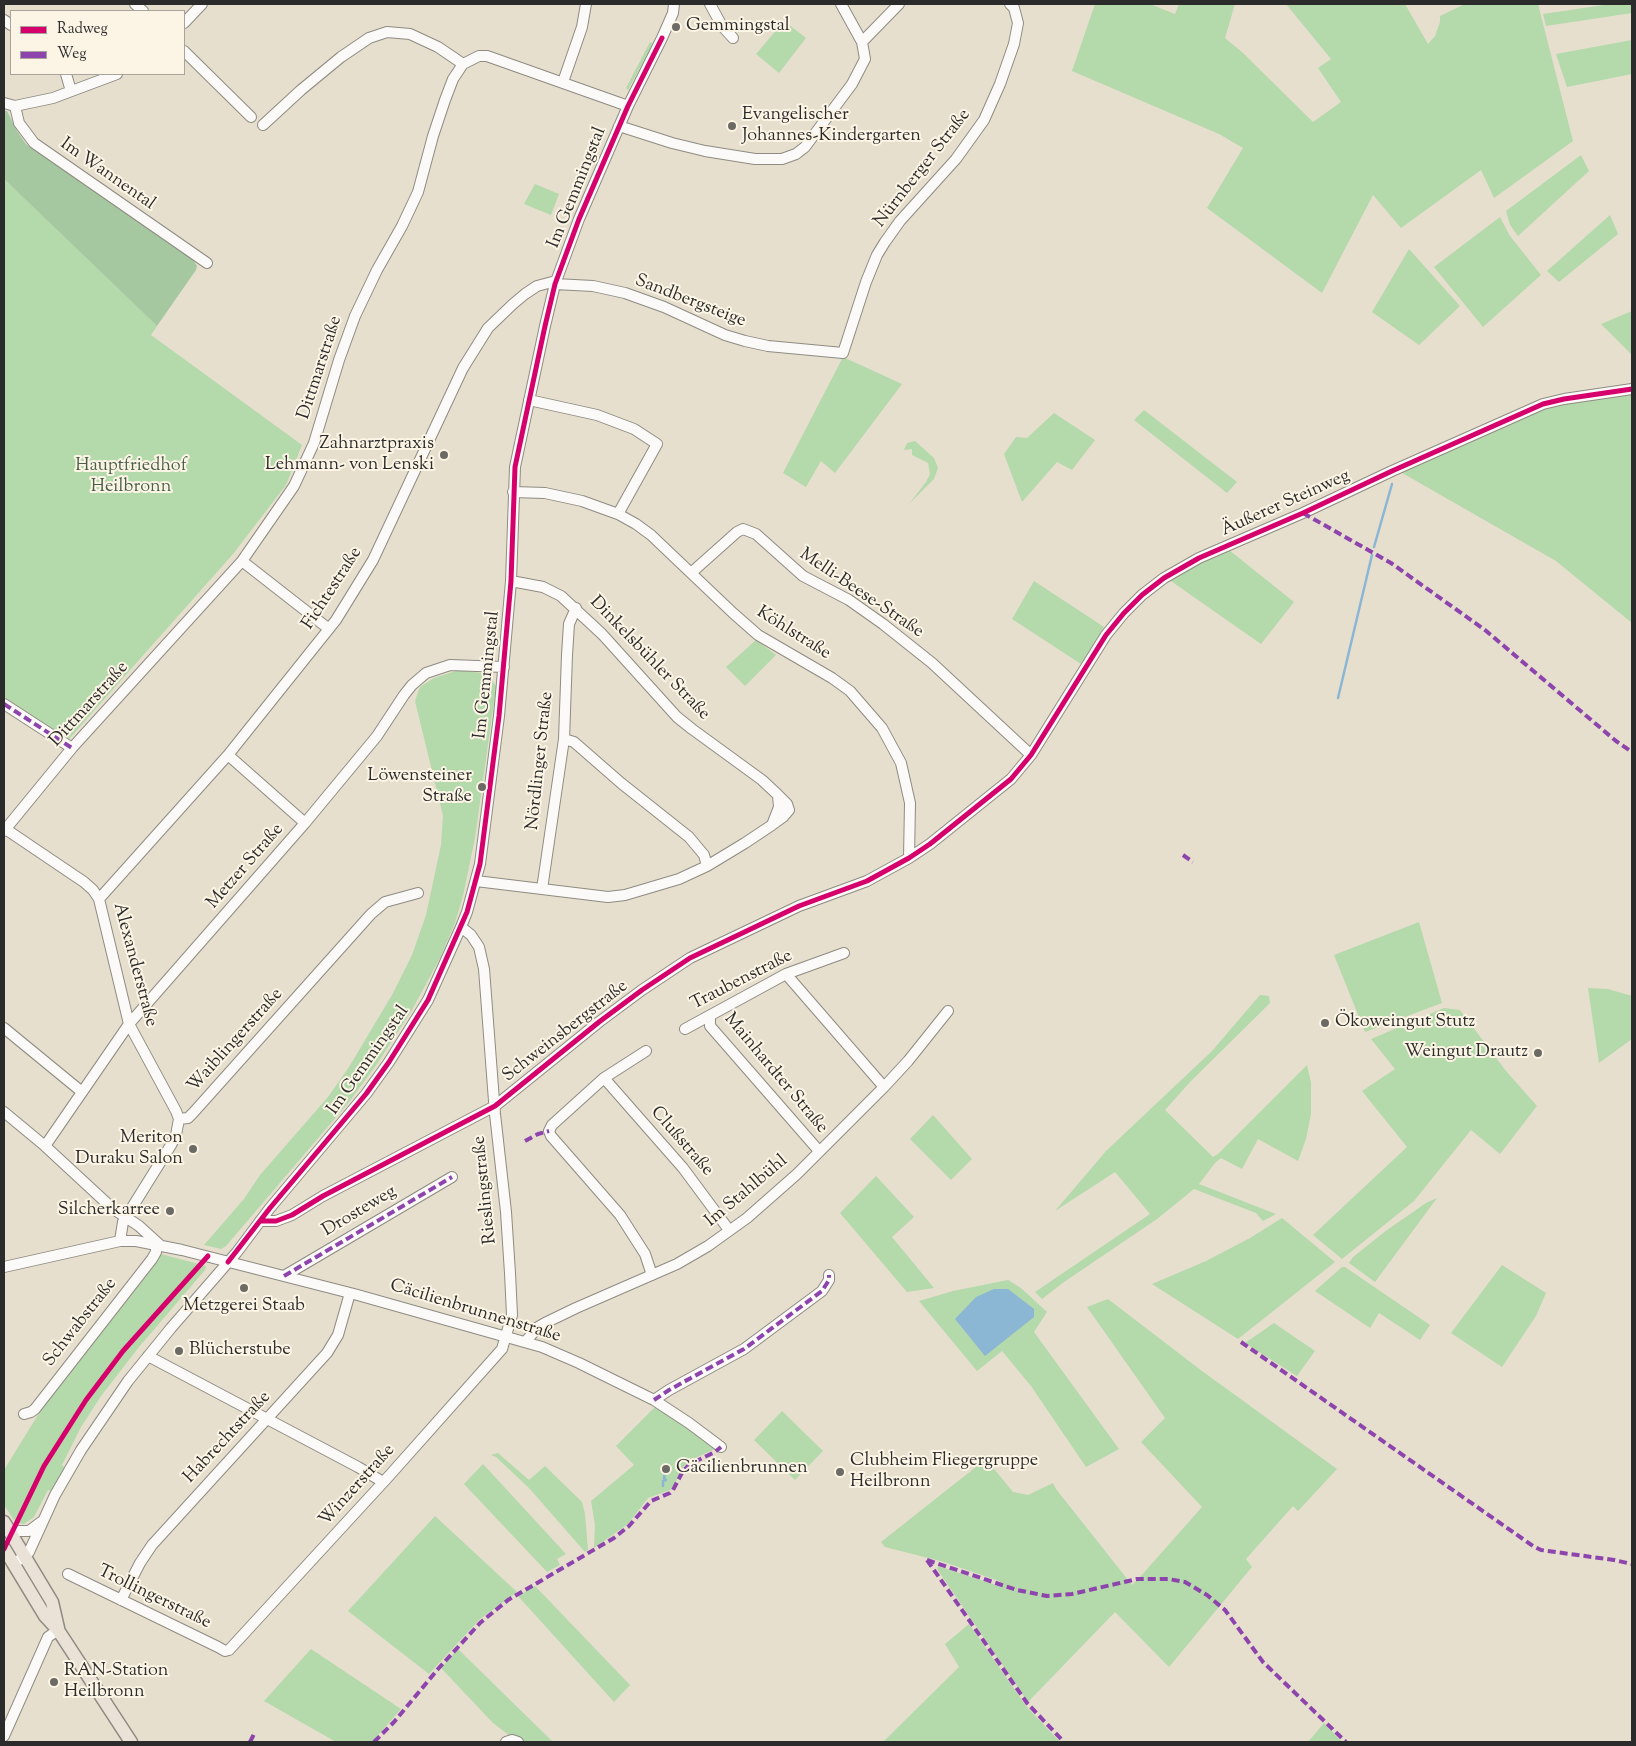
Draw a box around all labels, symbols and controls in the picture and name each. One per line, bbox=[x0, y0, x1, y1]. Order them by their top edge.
legend bbox=[10, 10, 185, 75]
place label: Gemmingstal bbox=[686, 16, 790, 38]
text: Radweg bbox=[57, 19, 108, 40]
marker: Gemmingstal bbox=[670, 21, 682, 33]
text: Weg bbox=[57, 44, 87, 65]
place label: Evangelischer Johannes-Kindergarten bbox=[742, 105, 921, 148]
street label: Nürnberger Straße bbox=[870, 105, 976, 233]
marker: Evangelischer Johannes-Kindergarten bbox=[726, 120, 738, 132]
street label: Im Gemmingstal bbox=[544, 124, 612, 252]
street label: Im Wannental bbox=[55, 134, 159, 216]
street label: Sandbergsteige bbox=[631, 271, 749, 333]
street label: Dittmarstraße bbox=[294, 314, 348, 422]
place label: Zahnarztpraxis Lehmann- von Lenski bbox=[265, 434, 434, 476]
marker: Zahnarztpraxis Lehmann- von Lenski bbox=[438, 449, 450, 461]
park label: Hauptfriedhof Heilbronn bbox=[75, 456, 187, 498]
street label: Äußerer Steinweg bbox=[1218, 466, 1354, 542]
street label: Fichtestraße bbox=[298, 544, 368, 634]
street label: Melli-Beese-Straße bbox=[795, 544, 927, 644]
street label: Dinkelsbühler Straße bbox=[584, 592, 714, 726]
street label: Köhlstraße bbox=[752, 603, 834, 665]
street label: Im Gemmingstal bbox=[471, 610, 505, 740]
street label: Dittmarstraße bbox=[46, 658, 134, 752]
street label: Nördlinger Straße bbox=[523, 691, 559, 831]
place label: Löwensteiner Straße bbox=[368, 766, 472, 809]
marker: Löwensteiner Straße bbox=[476, 781, 488, 793]
street label: Metzer Straße bbox=[203, 820, 289, 914]
street label: Alexanderstraße bbox=[107, 901, 161, 1029]
street label: Traubenstraße bbox=[688, 946, 796, 1016]
street label: Schweinsbergstraße bbox=[499, 976, 633, 1088]
street label: Waiblingerstraße bbox=[184, 985, 288, 1097]
street label: Im Gemmingstal bbox=[323, 1002, 415, 1120]
street label: Mainhardter Straße bbox=[718, 1009, 832, 1139]
place label: Ökoweingut Stutz bbox=[1335, 1012, 1475, 1034]
marker: Ökoweingut Stutz bbox=[1319, 1017, 1331, 1029]
place label: Weingut Drautz bbox=[1404, 1042, 1528, 1064]
marker: Weingut Drautz bbox=[1532, 1047, 1544, 1059]
street label: Clußstraße bbox=[645, 1103, 717, 1181]
place label: Meriton Duraku Salon bbox=[75, 1128, 183, 1170]
street label: Rieslingstraße bbox=[470, 1135, 502, 1245]
marker: Meriton Duraku Salon bbox=[187, 1143, 199, 1155]
street label: Im Stahlbühl bbox=[701, 1151, 793, 1233]
street label: Drosteweg bbox=[319, 1182, 401, 1242]
place label: Silcherkarree bbox=[58, 1200, 160, 1222]
marker: Silcherkarree bbox=[164, 1205, 176, 1217]
street label: Schwabstraße bbox=[40, 1274, 122, 1372]
street label: Cäcilienbrunnenstraße bbox=[387, 1276, 563, 1348]
marker: Metzgerei Staab bbox=[238, 1282, 250, 1294]
place label: Metzgerei Staab bbox=[183, 1296, 305, 1318]
place label: Blücherstube bbox=[189, 1340, 291, 1362]
marker: Blücherstube bbox=[173, 1345, 185, 1357]
street label: Habrechtstraße bbox=[180, 1387, 276, 1489]
street label: Winzerstraße bbox=[316, 1441, 400, 1531]
place label: Clubheim Fliegergruppe Heilbronn bbox=[850, 1451, 1038, 1494]
place label: Cäcilienbrunnen bbox=[676, 1458, 808, 1480]
marker: Cäcilienbrunnen bbox=[660, 1463, 672, 1475]
marker: Clubheim Fliegergruppe Heilbronn bbox=[834, 1466, 846, 1478]
street label: Trollingerstraße bbox=[94, 1561, 214, 1635]
place label: RAN-Station Heilbronn bbox=[64, 1661, 168, 1704]
marker: RAN-Station Heilbronn bbox=[48, 1676, 60, 1688]

